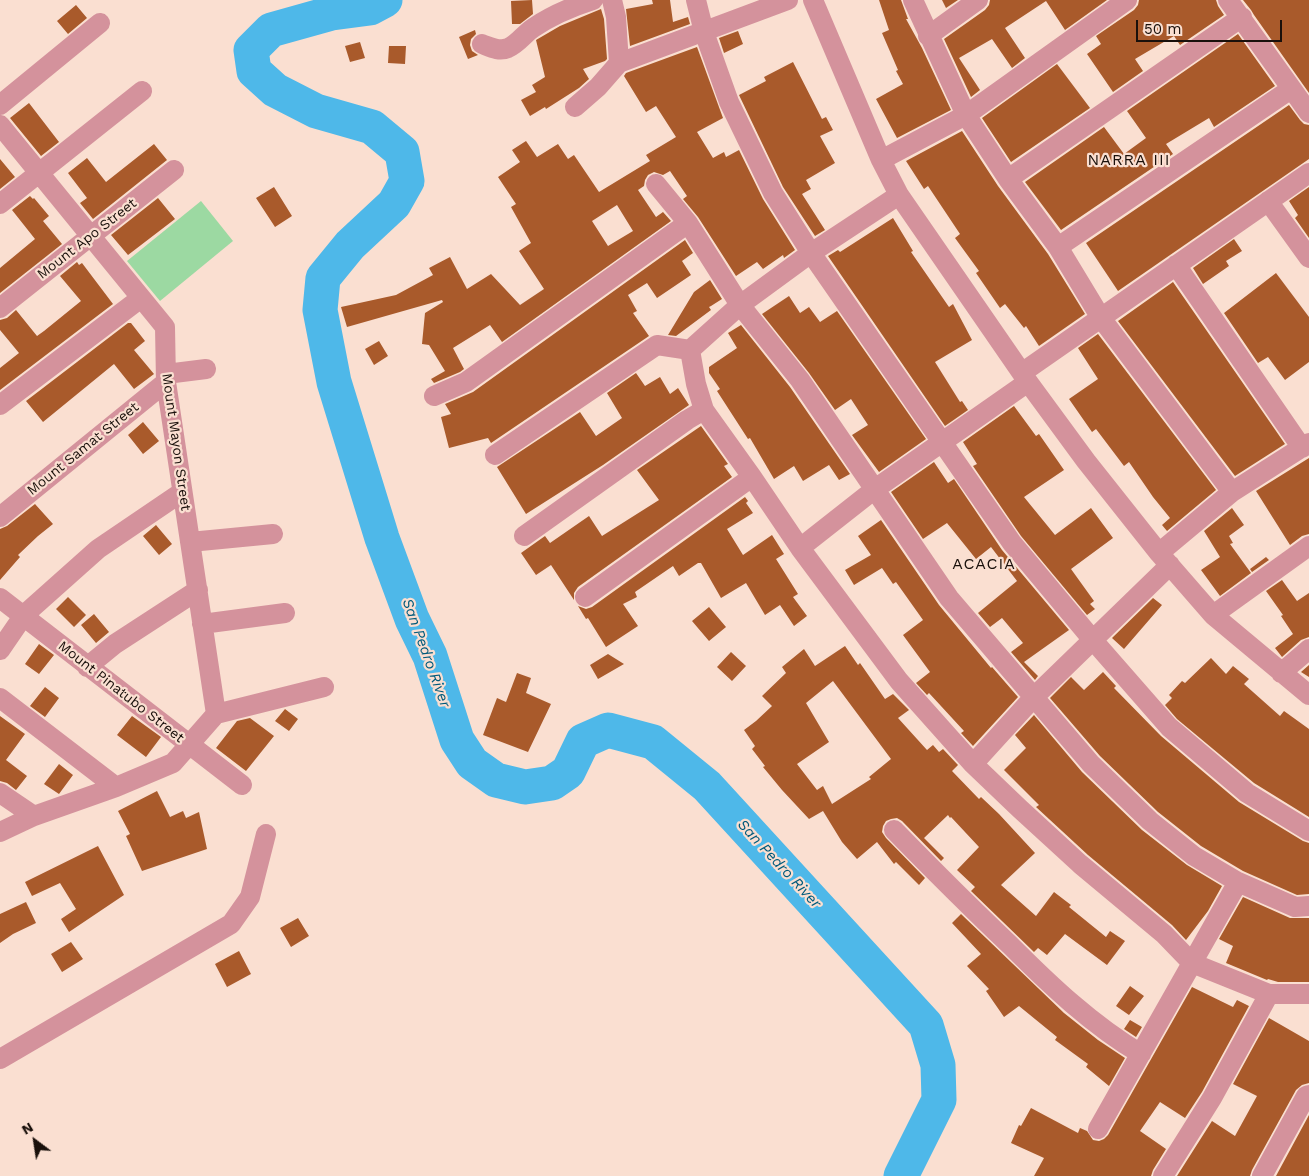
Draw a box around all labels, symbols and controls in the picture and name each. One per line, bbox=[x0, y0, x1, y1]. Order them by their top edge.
scale bar bbox=[1139, 10, 1285, 42]
text: 50 m bbox=[1144, 20, 1181, 38]
district label: NARRA III bbox=[1086, 150, 1172, 170]
street label: Mount Apo Street bbox=[34, 195, 140, 283]
street label: Mount Mayon Street bbox=[158, 372, 194, 512]
street label: Mount Samat Street bbox=[24, 399, 142, 499]
district label: ACACIA bbox=[951, 554, 1017, 574]
water label: San Pedro River bbox=[398, 596, 454, 710]
street label: Mount Pinatubo Street bbox=[55, 638, 187, 746]
water label: San Pedro River bbox=[733, 816, 825, 912]
north arrow bbox=[10, 1116, 60, 1166]
text: N bbox=[19, 1119, 36, 1138]

